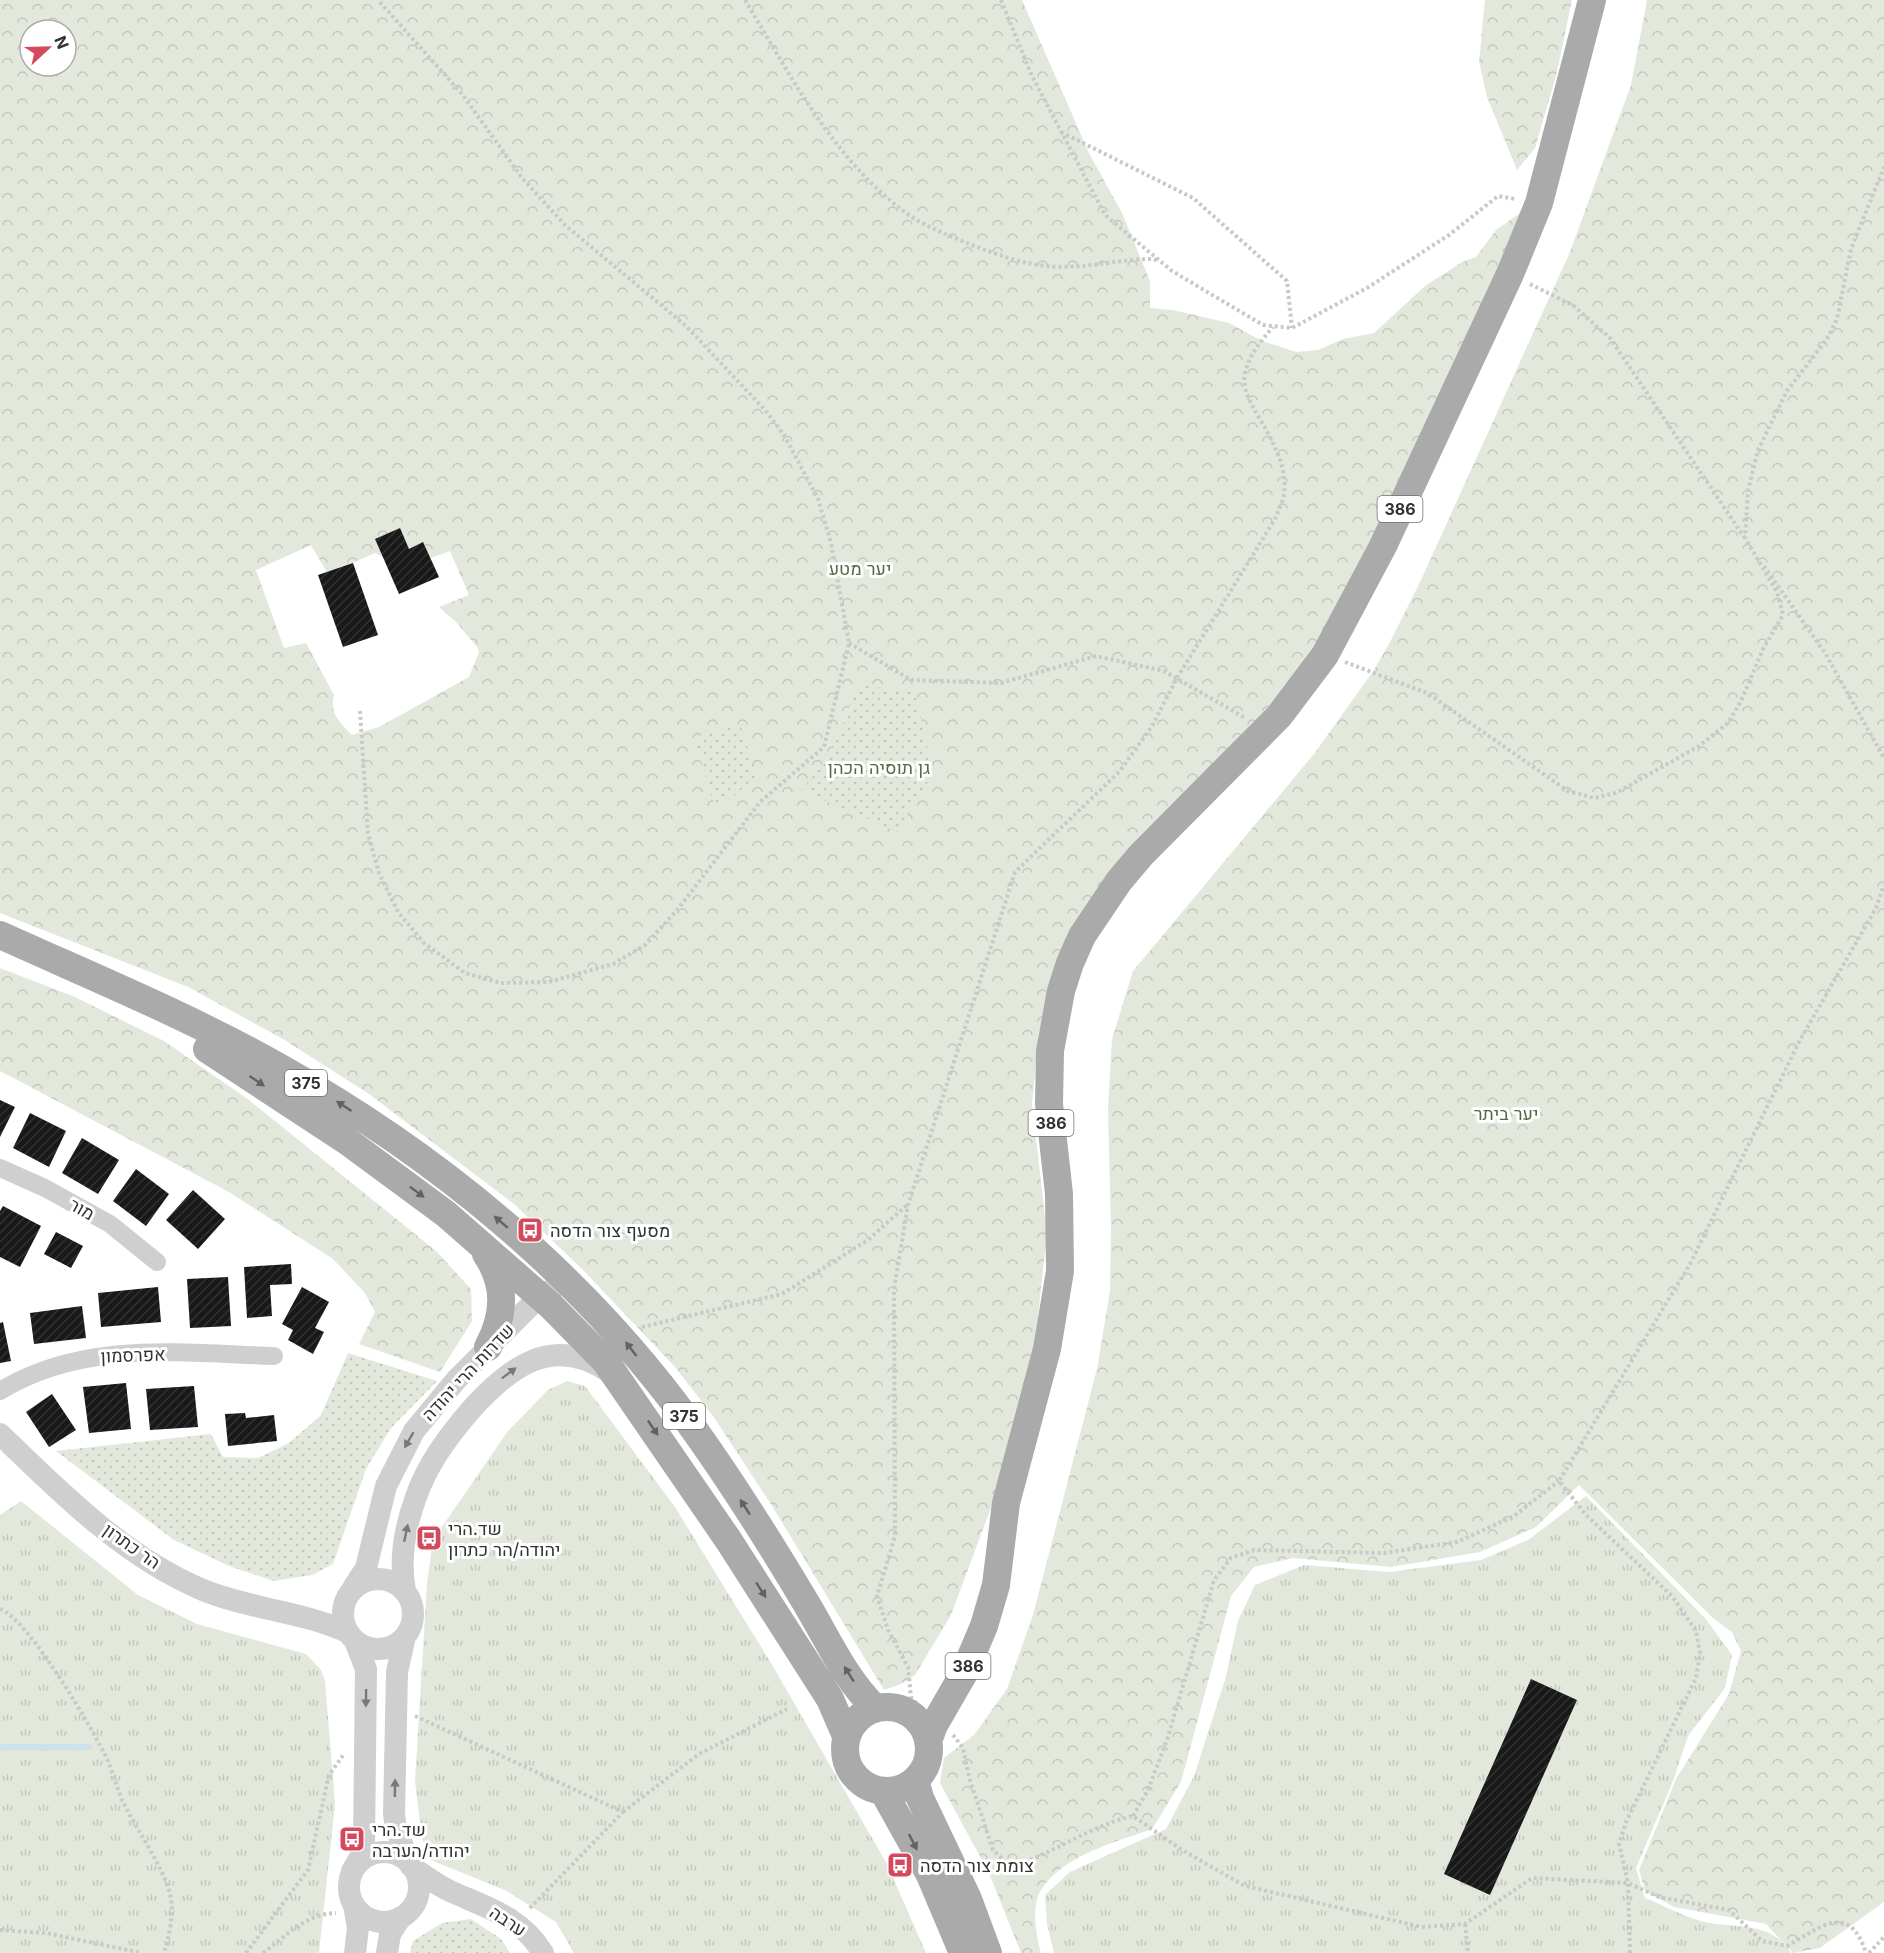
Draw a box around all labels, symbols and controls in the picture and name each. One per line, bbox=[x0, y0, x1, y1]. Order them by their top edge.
north arrow bbox=[18, 18, 78, 78]
text: N bbox=[50, 33, 73, 52]
road number: 386 bbox=[1378, 496, 1422, 522]
park label: יער מטע bbox=[829, 558, 891, 579]
park label: גן תוסיה הכהן bbox=[828, 757, 930, 778]
road number: 375 bbox=[285, 1070, 327, 1096]
one-way arrow bbox=[249, 1075, 265, 1086]
one-way arrow bbox=[336, 1101, 352, 1112]
park label: יער ביתר bbox=[1474, 1103, 1538, 1124]
road number: 386 bbox=[1028, 1110, 1074, 1136]
one-way arrow bbox=[409, 1186, 425, 1198]
street label: מור bbox=[66, 1194, 98, 1224]
bus stop icon: מסעף צור הדסה bbox=[515, 1215, 545, 1245]
one-way arrow bbox=[494, 1216, 509, 1229]
place label: מסעף צור הדסה bbox=[550, 1220, 670, 1241]
street label: שדרות הרי יהודה bbox=[418, 1319, 518, 1425]
one-way arrow bbox=[626, 1341, 638, 1356]
street label: אפרסמון bbox=[100, 1343, 166, 1367]
one-way arrow bbox=[502, 1367, 517, 1379]
road number: 375 bbox=[663, 1403, 705, 1429]
one-way arrow bbox=[647, 1420, 659, 1436]
one-way arrow bbox=[404, 1432, 415, 1448]
one-way arrow bbox=[740, 1499, 751, 1515]
place label: שד.הרי יהודה/הר כתרון bbox=[448, 1518, 560, 1560]
street label: הר כתרון bbox=[99, 1519, 165, 1573]
bus stop icon: שד.הרי יהודה/הר כתרון bbox=[414, 1523, 444, 1553]
one-way arrow bbox=[402, 1524, 412, 1543]
one-way arrow bbox=[755, 1582, 766, 1598]
road number: 386 bbox=[946, 1653, 990, 1679]
one-way arrow bbox=[843, 1666, 854, 1682]
one-way arrow bbox=[361, 1688, 370, 1707]
one-way arrow bbox=[390, 1778, 400, 1797]
place label: שד.הרי יהודה/הערבה bbox=[372, 1819, 470, 1861]
bus stop icon: שד.הרי יהודה/הערבה bbox=[337, 1824, 367, 1854]
one-way arrow bbox=[908, 1833, 917, 1850]
bus stop icon: צומת צור הדסה bbox=[885, 1850, 915, 1880]
place label: צומת צור הדסה bbox=[920, 1855, 1034, 1876]
street label: ערבה bbox=[486, 1901, 530, 1941]

